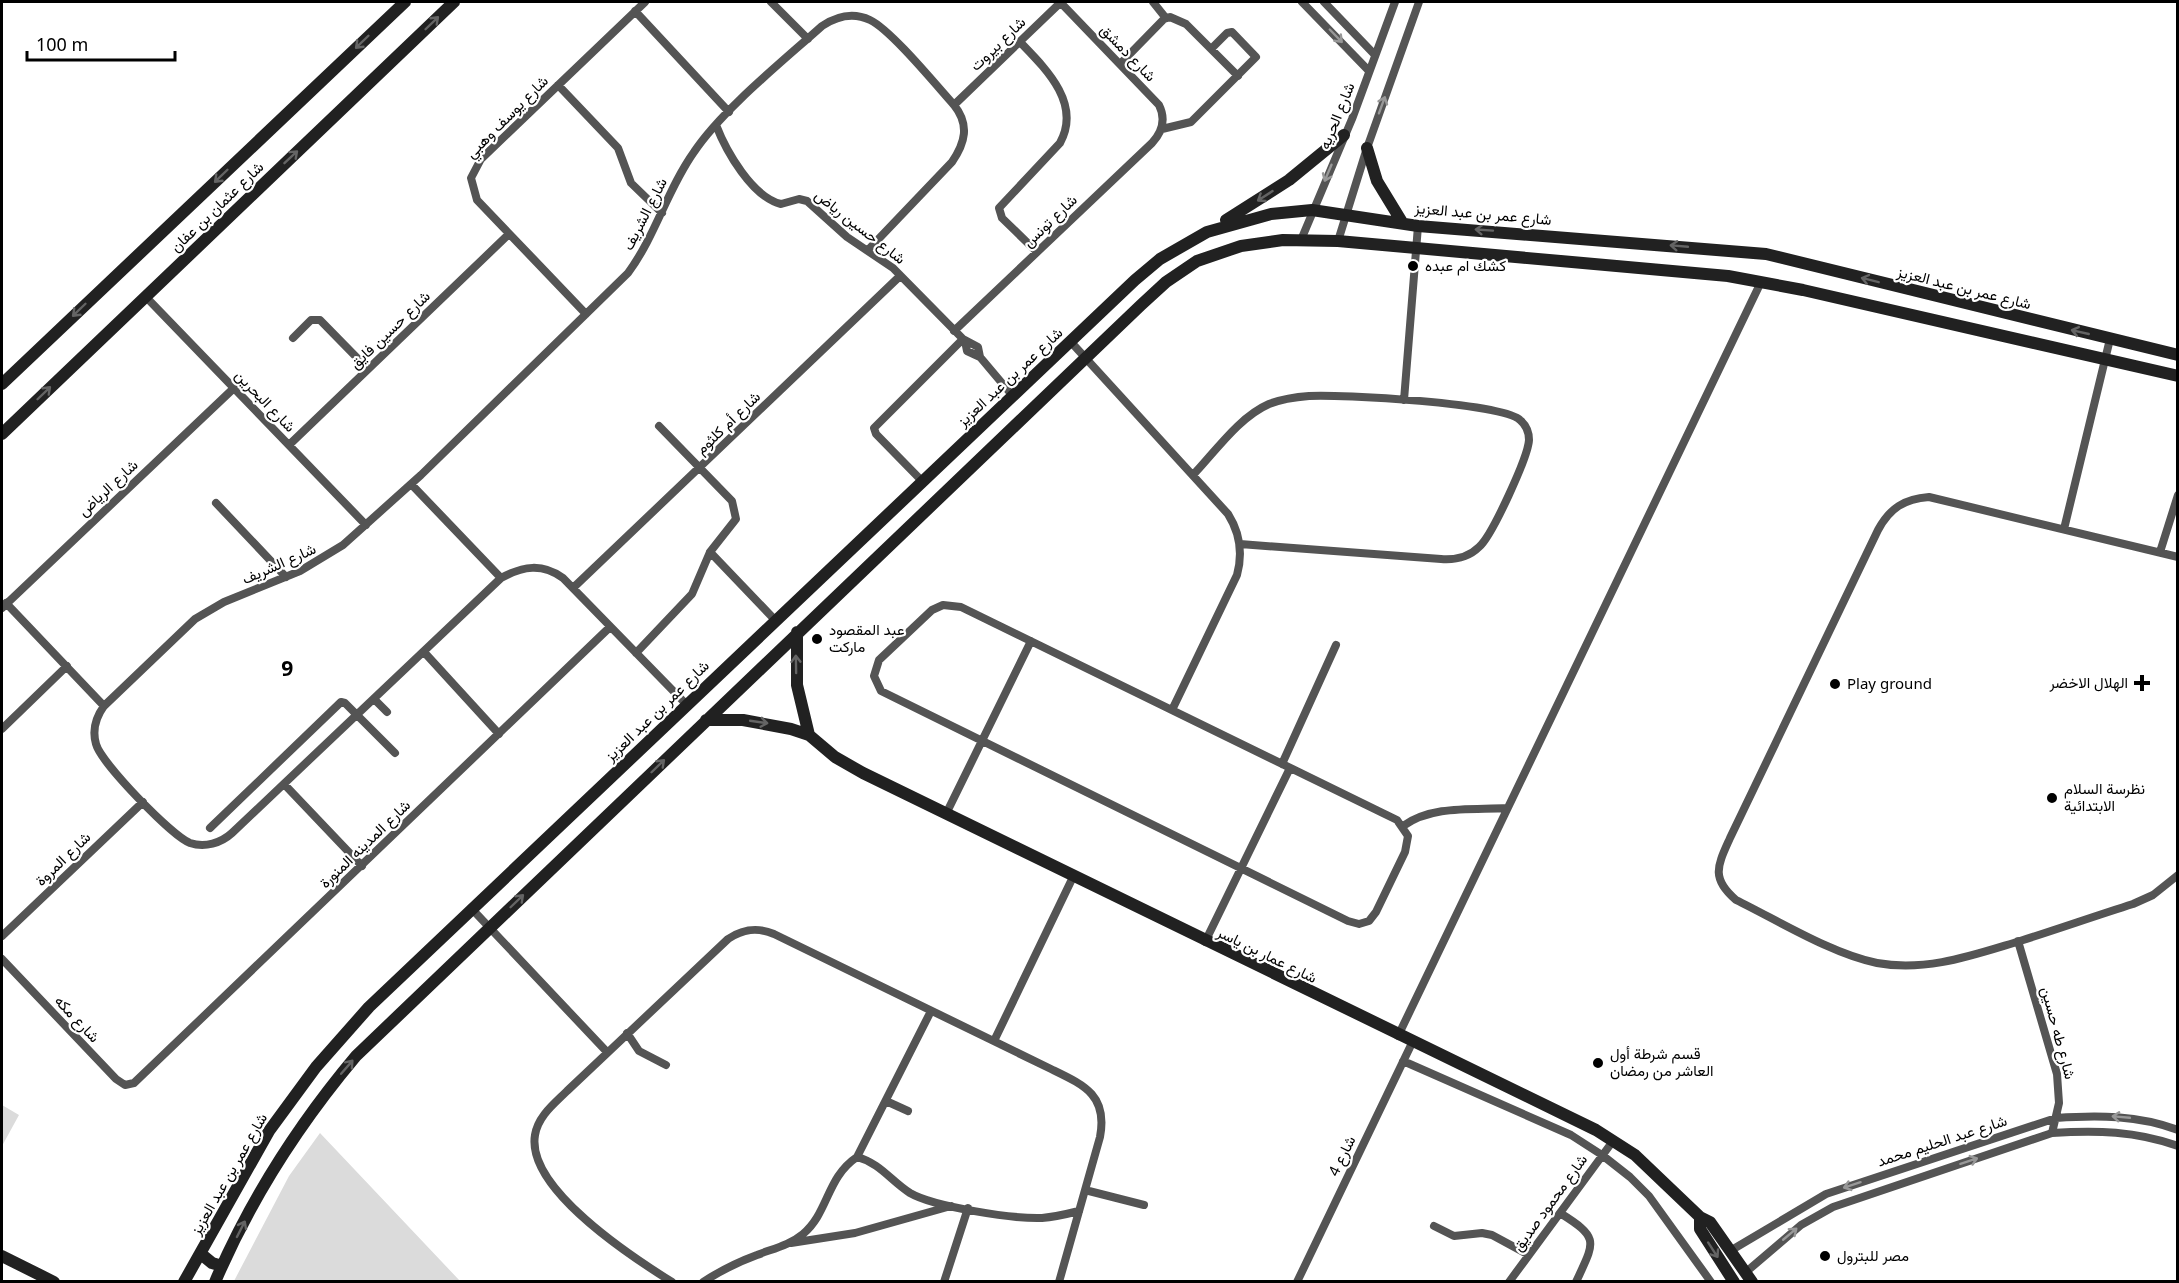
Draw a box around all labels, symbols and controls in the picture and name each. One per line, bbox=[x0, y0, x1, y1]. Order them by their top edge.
street label: شارع بيروت bbox=[965, 12, 1031, 76]
one-way arrow bbox=[425, 15, 440, 30]
street label: شارع دمشق bbox=[1095, 19, 1161, 87]
scale bar bbox=[27, 24, 176, 62]
one-way arrow bbox=[1328, 29, 1343, 44]
text: 100 m bbox=[36, 32, 88, 56]
one-way arrow bbox=[355, 35, 370, 49]
street label: شارع يوسف وهبي bbox=[461, 70, 555, 165]
street label: شارع الحريه bbox=[1314, 79, 1360, 153]
one-way arrow bbox=[1377, 96, 1388, 115]
one-way arrow bbox=[283, 150, 298, 164]
street label: شارع عثمان بن عفان bbox=[165, 156, 269, 257]
one-way arrow bbox=[1322, 164, 1333, 182]
one-way arrow bbox=[213, 169, 228, 183]
street label: شارع الشريف bbox=[617, 174, 673, 254]
street label: شارع حسين رياض bbox=[810, 184, 910, 270]
street label: شارع تونس bbox=[1018, 189, 1082, 253]
one-way arrow bbox=[1256, 190, 1273, 203]
street label: شارع عمر بن عبد العزيز bbox=[1413, 197, 1553, 231]
one-way arrow bbox=[1475, 224, 1495, 235]
one-way arrow bbox=[1669, 240, 1689, 251]
place label: كشك ام عبده bbox=[1425, 255, 1506, 276]
marker: كشك ام عبده bbox=[1406, 259, 1420, 273]
street label: شارع عمر بن عبد العزيز bbox=[1894, 260, 2033, 315]
one-way arrow bbox=[1861, 273, 1880, 285]
street label: شارع حسين فايق bbox=[345, 286, 435, 374]
one-way arrow bbox=[72, 303, 87, 317]
street label: شارع عمر بن عبد العزيز bbox=[952, 322, 1068, 433]
one-way arrow bbox=[2070, 325, 2089, 337]
street label: شارع البحرين bbox=[230, 365, 301, 437]
one-way arrow bbox=[36, 386, 51, 401]
street label: شارع أم كلثوم bbox=[691, 386, 766, 460]
street label: شارع الرياض bbox=[73, 454, 143, 522]
street label: شارع الشريف bbox=[238, 538, 320, 590]
place label: عبد المقصود ماركت bbox=[829, 619, 905, 656]
marker: عبد المقصود ماركت bbox=[810, 632, 824, 646]
district label: 9 bbox=[281, 654, 295, 682]
one-way arrow bbox=[790, 654, 802, 674]
street label: شارع عمر بن عبد العزيز bbox=[599, 655, 714, 767]
place label: الهلال الاخضر bbox=[2048, 672, 2128, 692]
place label: Play ground bbox=[1847, 673, 1932, 693]
marker: الهلال الاخضر bbox=[2133, 674, 2151, 692]
marker: Play ground bbox=[1828, 677, 1842, 691]
one-way arrow bbox=[748, 716, 768, 727]
one-way arrow bbox=[650, 760, 665, 774]
place label: نظرسة السلام الابتدائية bbox=[2064, 778, 2145, 815]
marker: نظرسة السلام الابتدائية bbox=[2045, 791, 2059, 805]
street label: شارع المدينه المنورة bbox=[315, 795, 416, 893]
street label: شارع المروة bbox=[30, 827, 96, 891]
one-way arrow bbox=[509, 893, 524, 908]
street label: شارع عمار بن ياسر bbox=[1212, 921, 1321, 989]
street label: شارع طه حسين bbox=[2035, 984, 2081, 1082]
street label: شارع مكه bbox=[49, 990, 105, 1048]
place label: قسم شرطة أول العاشر من رمضان bbox=[1610, 1043, 1713, 1081]
marker: قسم شرطة أول العاشر من رمضان bbox=[1591, 1056, 1605, 1070]
one-way arrow bbox=[341, 1059, 354, 1075]
street label: شارع عمر بن عبد العزيز bbox=[185, 1109, 273, 1240]
street label: شارع عبد الحليم محمد bbox=[1874, 1110, 2010, 1172]
one-way arrow bbox=[2111, 1112, 2131, 1123]
street label: شارع 4 bbox=[1323, 1132, 1361, 1180]
street label: شارع محمود صديق bbox=[1507, 1150, 1593, 1256]
one-way arrow bbox=[1959, 1154, 1978, 1165]
one-way arrow bbox=[1843, 1180, 1862, 1191]
one-way arrow bbox=[235, 1220, 247, 1238]
one-way arrow bbox=[1782, 1228, 1798, 1241]
one-way arrow bbox=[1708, 1241, 1720, 1258]
place label: مصر للبترول bbox=[1837, 1245, 1909, 1265]
marker: مصر للبترول bbox=[1818, 1249, 1832, 1263]

